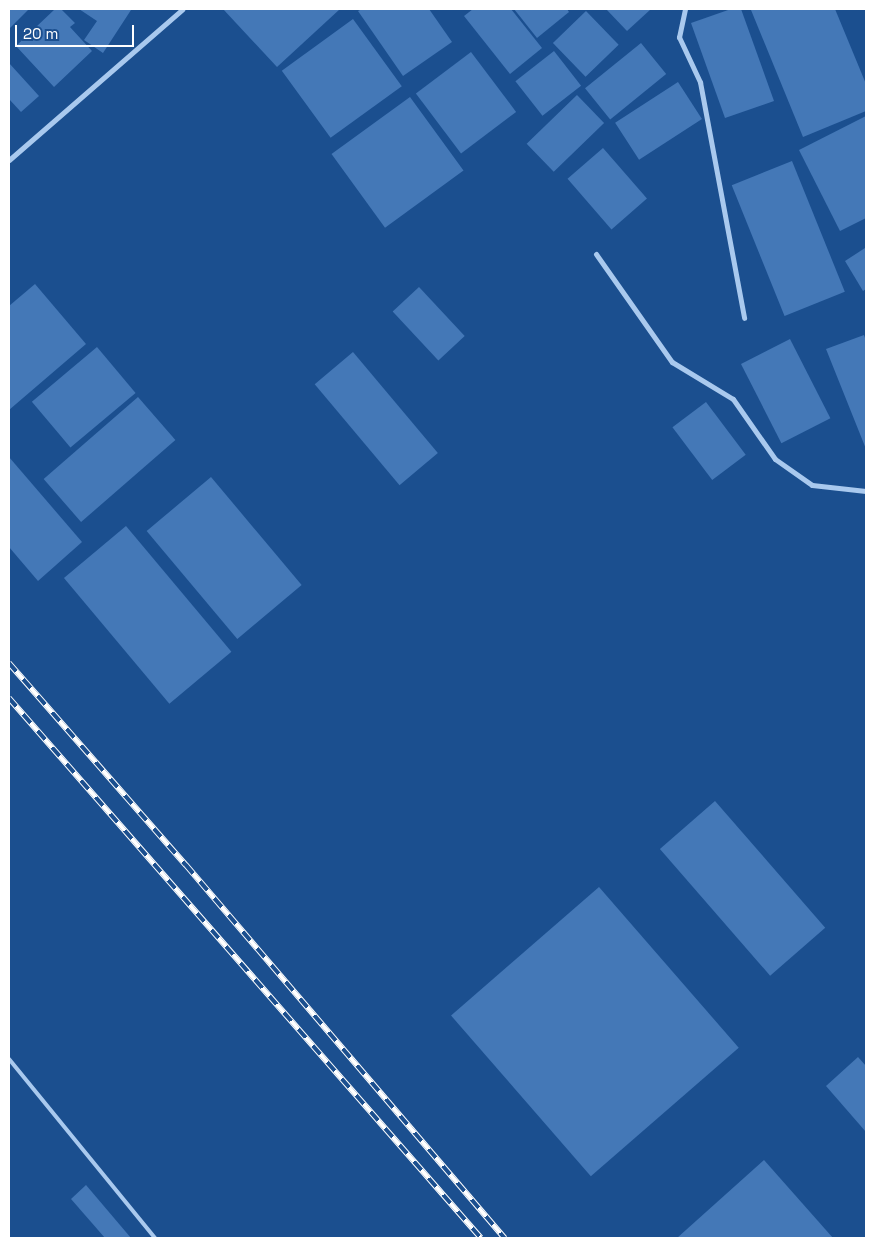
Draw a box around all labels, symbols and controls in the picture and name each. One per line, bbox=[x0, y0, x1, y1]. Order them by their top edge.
scale bar bbox=[18, 15, 136, 47]
text: 20 m bbox=[23, 24, 58, 43]

